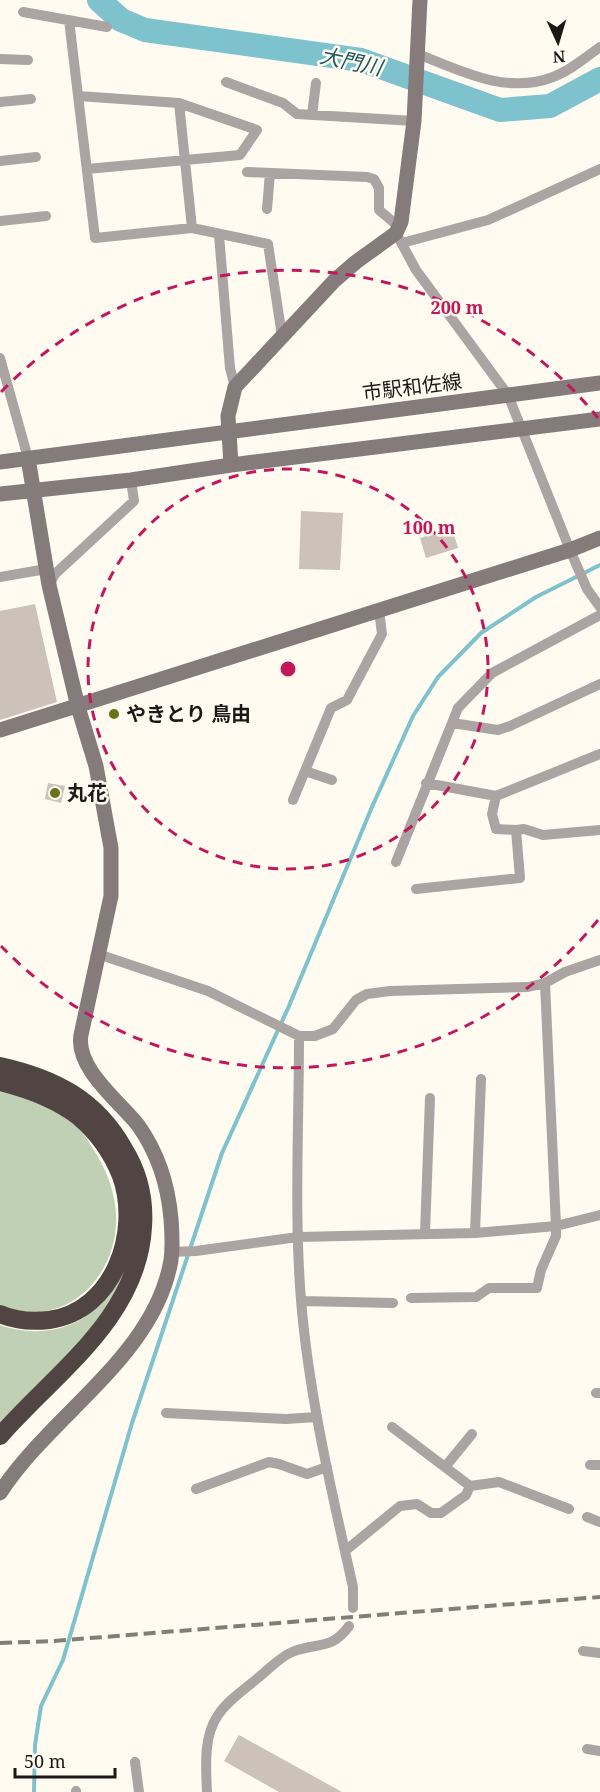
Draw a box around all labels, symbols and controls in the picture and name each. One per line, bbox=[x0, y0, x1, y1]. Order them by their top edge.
north arrow bbox=[528, 12, 588, 72]
water label: 大門川 bbox=[317, 41, 387, 82]
text: N bbox=[552, 46, 566, 68]
text: 200 m bbox=[431, 295, 484, 319]
street label: 市駅和佐線 bbox=[361, 367, 463, 406]
text: 100 m bbox=[403, 515, 456, 539]
centre of rings bbox=[278, 659, 298, 679]
place label: やきとり 鳥由 bbox=[126, 700, 251, 727]
marker: やきとり 鳥由 bbox=[107, 707, 121, 721]
place label: 丸花 bbox=[67, 779, 107, 806]
marker: 丸花 bbox=[48, 786, 62, 800]
scale bar bbox=[15, 1741, 116, 1779]
text: 50 m bbox=[24, 1749, 66, 1773]

